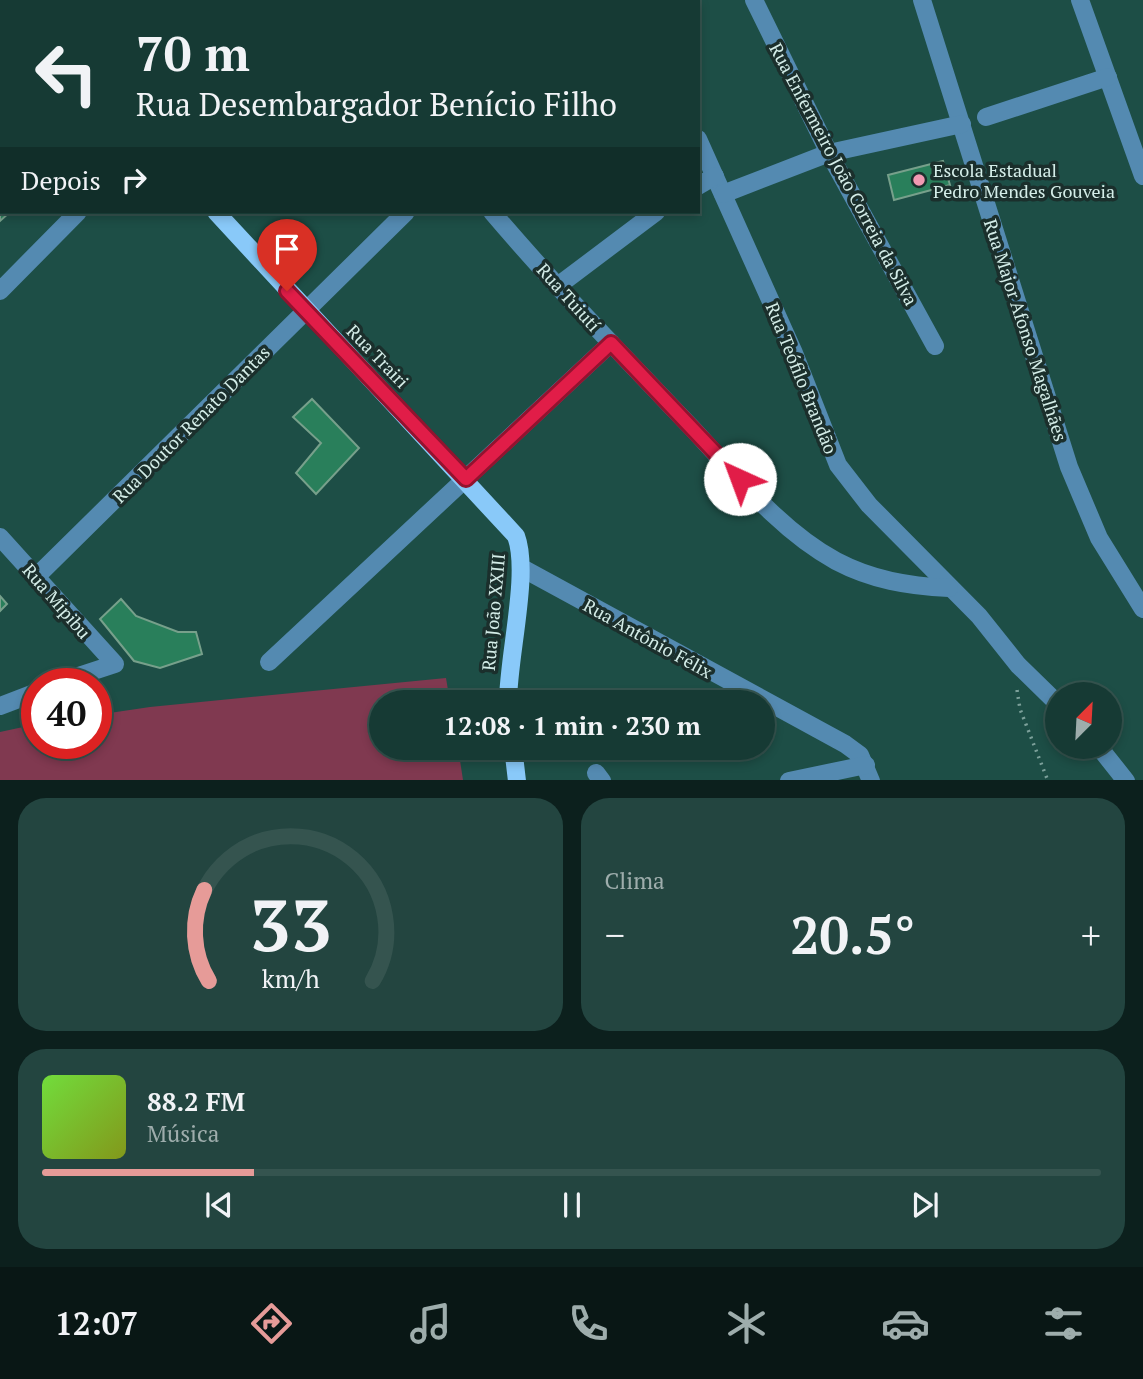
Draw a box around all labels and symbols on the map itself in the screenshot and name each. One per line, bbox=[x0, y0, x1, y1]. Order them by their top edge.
street label: Rua Enfermeiro João Correia da Silva bbox=[764, 39, 924, 309]
place label: Escola Estadual Pedro Mendes Gouveia bbox=[933, 158, 1115, 203]
marker: Escola Estadual Pedro Mendes Gouveia bbox=[911, 172, 927, 188]
street label: Rua Major Afonso Magalhães bbox=[979, 216, 1073, 444]
pin bbox=[257, 219, 317, 291]
street label: Rua Tuiutí bbox=[532, 258, 606, 337]
street label: Rua Teófilo Brandão bbox=[761, 299, 843, 457]
street label: Rua Trairi bbox=[342, 319, 414, 393]
street label: Rua Doutor Renato Dantas bbox=[107, 340, 275, 508]
position arrow bbox=[703, 442, 777, 516]
street label: Rua João XXIII bbox=[476, 552, 510, 672]
street label: Rua Mipibu bbox=[18, 558, 96, 644]
street label: Rua Antônio Félix bbox=[579, 593, 717, 684]
speed limit sign: 40 bbox=[21, 668, 112, 759]
north arrow bbox=[1045, 682, 1122, 760]

